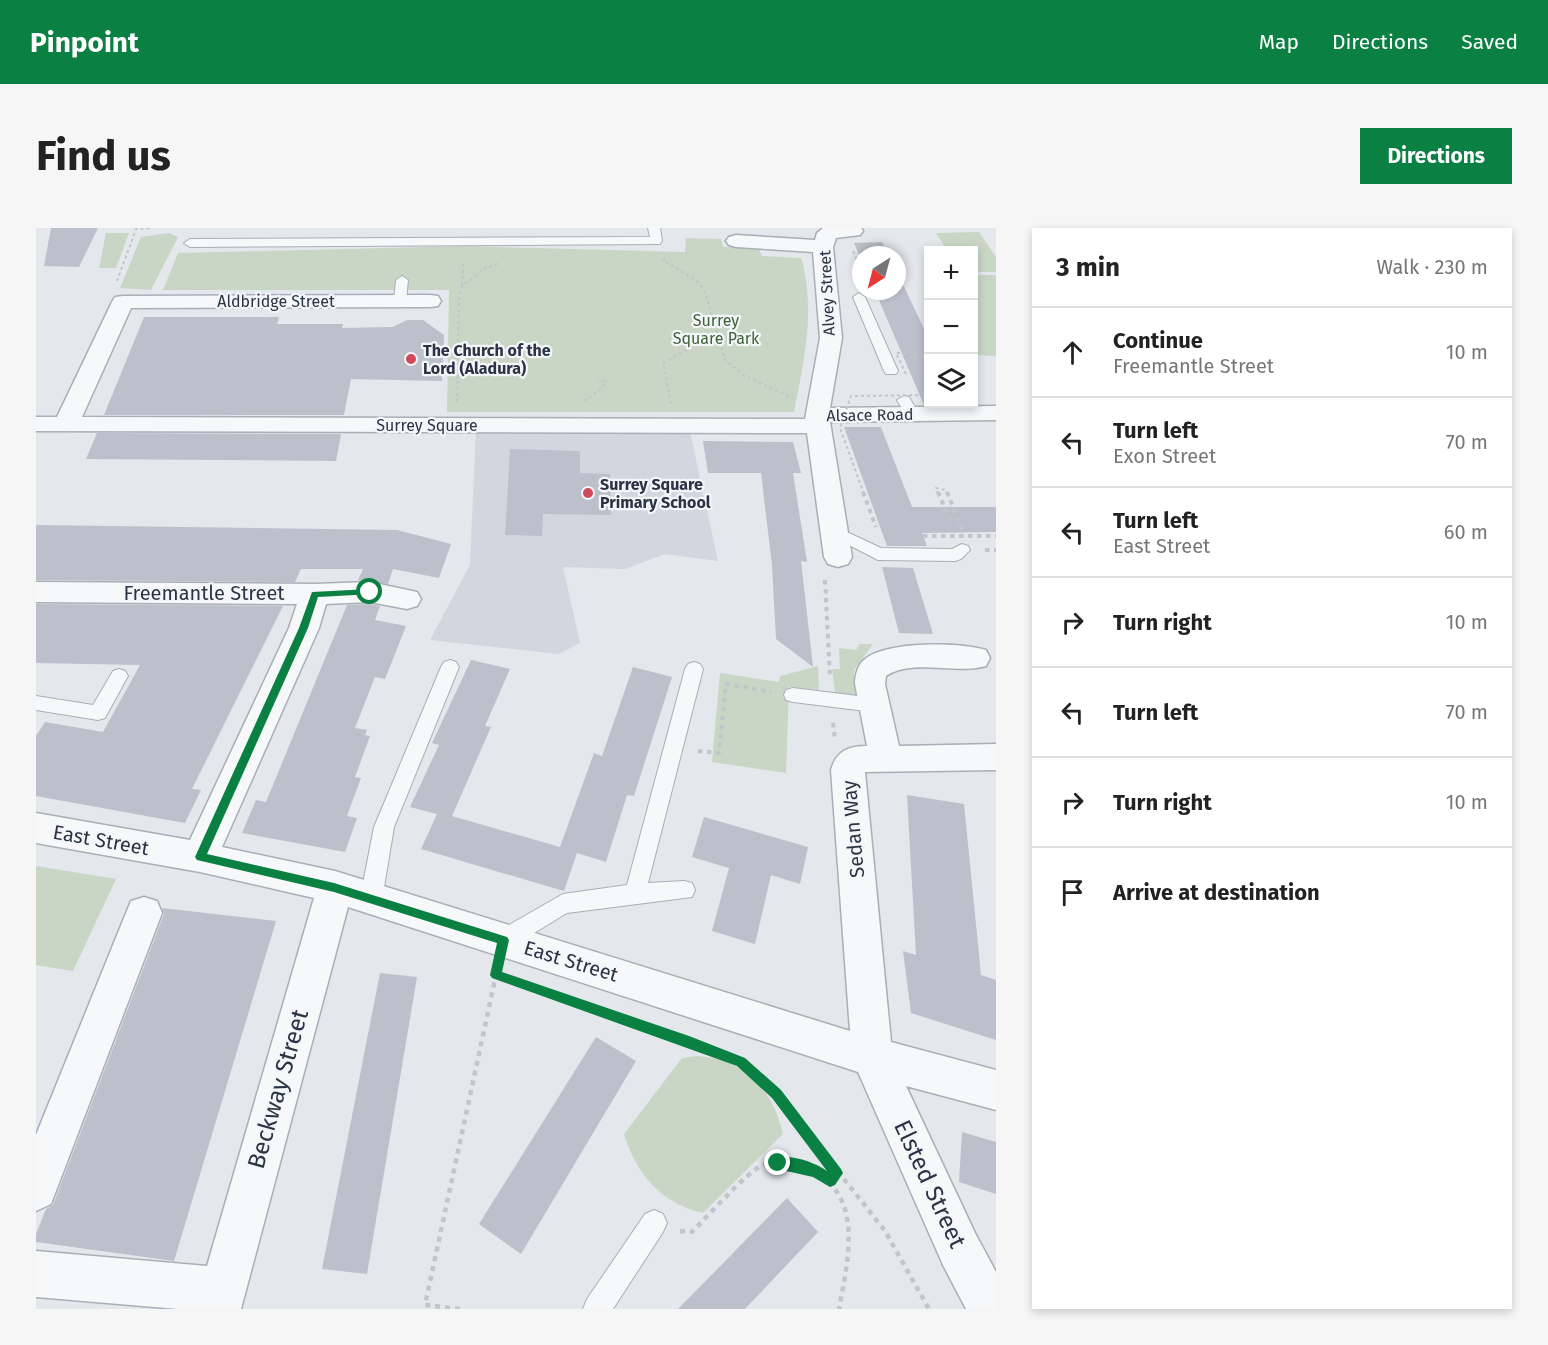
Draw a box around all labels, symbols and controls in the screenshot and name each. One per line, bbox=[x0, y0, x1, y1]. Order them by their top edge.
text: Pinpoint bbox=[30, 26, 139, 59]
text: Map bbox=[1259, 29, 1299, 55]
text: Directions bbox=[1332, 29, 1428, 55]
text: Saved bbox=[1461, 29, 1518, 55]
button: Directions bbox=[1360, 128, 1512, 184]
text: Find us bbox=[36, 131, 171, 181]
north arrow bbox=[852, 246, 906, 300]
map controls bbox=[924, 246, 978, 408]
button: + bbox=[924, 246, 978, 300]
street label: Alvey Street bbox=[815, 250, 839, 336]
text: 3 min bbox=[1056, 252, 1120, 283]
text: Walk · 230 m bbox=[1377, 255, 1488, 279]
street label: Aldbridge Street bbox=[217, 292, 335, 311]
button: − bbox=[924, 300, 978, 354]
park label: Surrey Square Park bbox=[673, 311, 760, 348]
text: Continue bbox=[1113, 327, 1203, 354]
icon: ahead bbox=[1056, 336, 1089, 369]
text: 10 m bbox=[1446, 340, 1488, 364]
place label: The Church of the Lord (Aladura) bbox=[423, 341, 551, 378]
marker: The Church of the Lord (Aladura) bbox=[404, 352, 418, 366]
button: layers bbox=[924, 354, 978, 408]
text: Freemantle Street bbox=[1113, 354, 1274, 378]
street label: Alsace Road bbox=[826, 405, 914, 425]
street label: Surrey Square bbox=[376, 416, 478, 435]
text: Turn left bbox=[1113, 417, 1198, 444]
icon: left bbox=[1056, 426, 1089, 459]
text: 70 m bbox=[1446, 430, 1488, 454]
text: Exon Street bbox=[1113, 444, 1216, 468]
place label: Surrey Square Primary School bbox=[600, 475, 711, 512]
marker: Surrey Square Primary School bbox=[581, 486, 595, 500]
text: Turn left bbox=[1113, 507, 1198, 534]
icon: left bbox=[1056, 516, 1089, 549]
text: 60 m bbox=[1444, 520, 1488, 544]
text: East Street bbox=[1113, 534, 1210, 558]
route start bbox=[356, 578, 382, 604]
street label: Freemantle Street bbox=[123, 581, 285, 605]
icon: right bbox=[1056, 606, 1089, 639]
text: Turn right bbox=[1113, 609, 1212, 636]
text: 10 m bbox=[1446, 610, 1488, 634]
icon: left bbox=[1056, 696, 1089, 729]
text: Turn left bbox=[1113, 699, 1198, 726]
text: 70 m bbox=[1446, 700, 1488, 724]
street label: Sedan Way bbox=[837, 779, 869, 879]
icon: right bbox=[1056, 786, 1089, 819]
text: Turn right bbox=[1113, 789, 1212, 816]
text: 10 m bbox=[1446, 790, 1488, 814]
street label: East Street bbox=[51, 820, 152, 860]
icon: arrive bbox=[1056, 876, 1089, 909]
text: Arrive at destination bbox=[1113, 879, 1320, 906]
street label: East Street bbox=[521, 935, 622, 987]
street label: Beckway Street bbox=[242, 1006, 314, 1172]
street label: Elsted Street bbox=[888, 1115, 972, 1253]
route end bbox=[764, 1149, 790, 1175]

